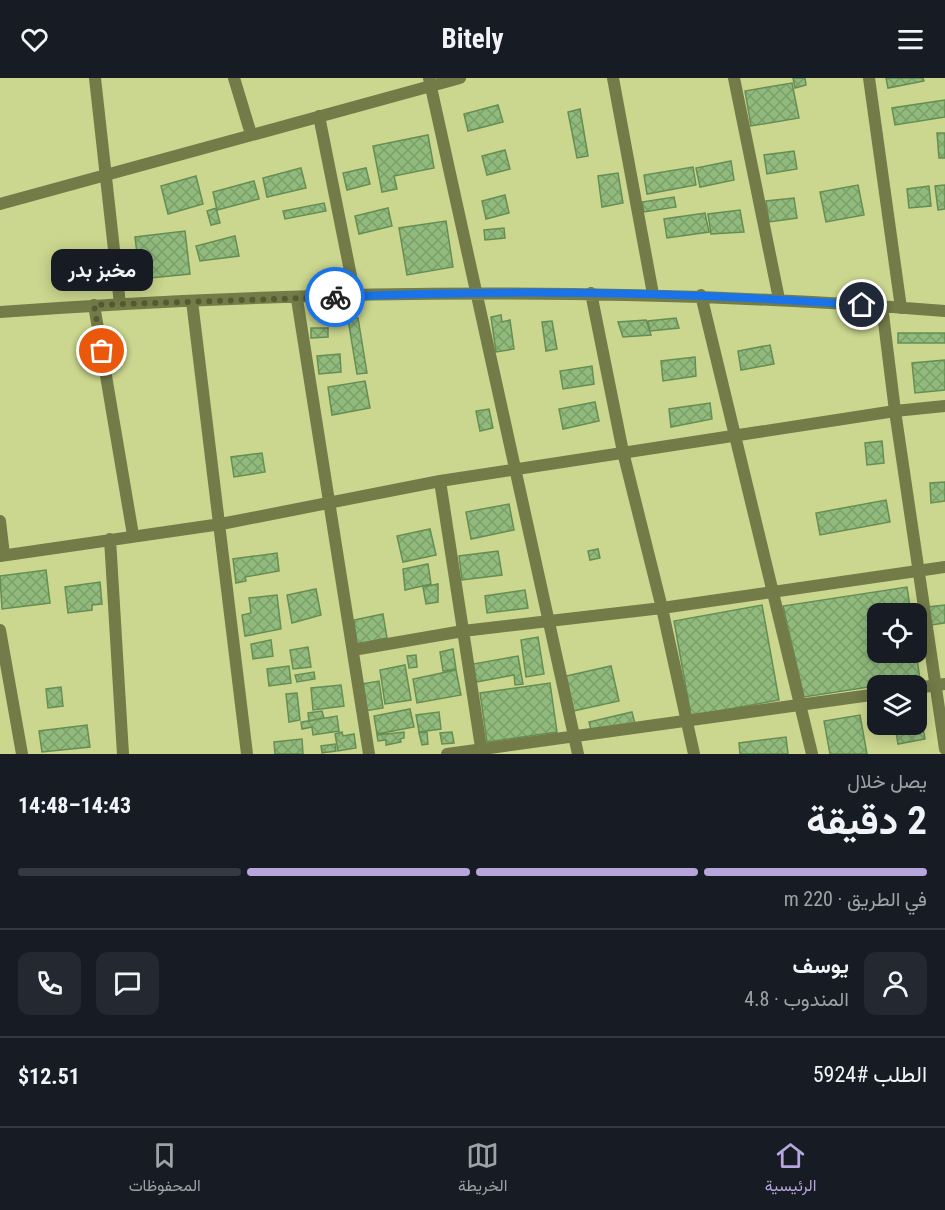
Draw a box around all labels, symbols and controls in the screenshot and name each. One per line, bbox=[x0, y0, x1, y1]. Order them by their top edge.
icon: heart bbox=[18, 23, 51, 56]
text: Bitely bbox=[442, 23, 504, 55]
icon: menu bbox=[894, 23, 927, 56]
callout: مخبز بدر bbox=[51, 249, 153, 291]
text: مخبز بدر bbox=[68, 258, 136, 282]
courier bbox=[305, 267, 365, 327]
pin bbox=[836, 279, 887, 330]
icon: bike bbox=[319, 281, 352, 314]
icon: home bbox=[845, 288, 878, 321]
pin bbox=[76, 325, 127, 376]
icon: bag bbox=[85, 334, 118, 367]
map controls bbox=[867, 603, 927, 735]
button: locate bbox=[867, 603, 927, 663]
button: layers bbox=[867, 675, 927, 735]
text: يصل خلال bbox=[847, 769, 927, 793]
text: 14:43–14:48 bbox=[18, 793, 131, 818]
text: 2 دقيقة bbox=[806, 798, 927, 844]
text: في الطريق · 220 m bbox=[784, 887, 927, 911]
button: phone bbox=[18, 952, 81, 1015]
button: chat bbox=[96, 952, 159, 1015]
button: person bbox=[864, 952, 927, 1015]
text: يوسف bbox=[793, 953, 849, 978]
text: المندوب · 4.8 bbox=[744, 987, 849, 1011]
text: الطلب #5924 bbox=[813, 1062, 927, 1087]
text: $12.51 bbox=[18, 1064, 80, 1089]
tab: المحفوظات bbox=[129, 1139, 201, 1200]
tab: الخريطة bbox=[458, 1139, 507, 1200]
tab: الرئيسية bbox=[765, 1139, 816, 1200]

